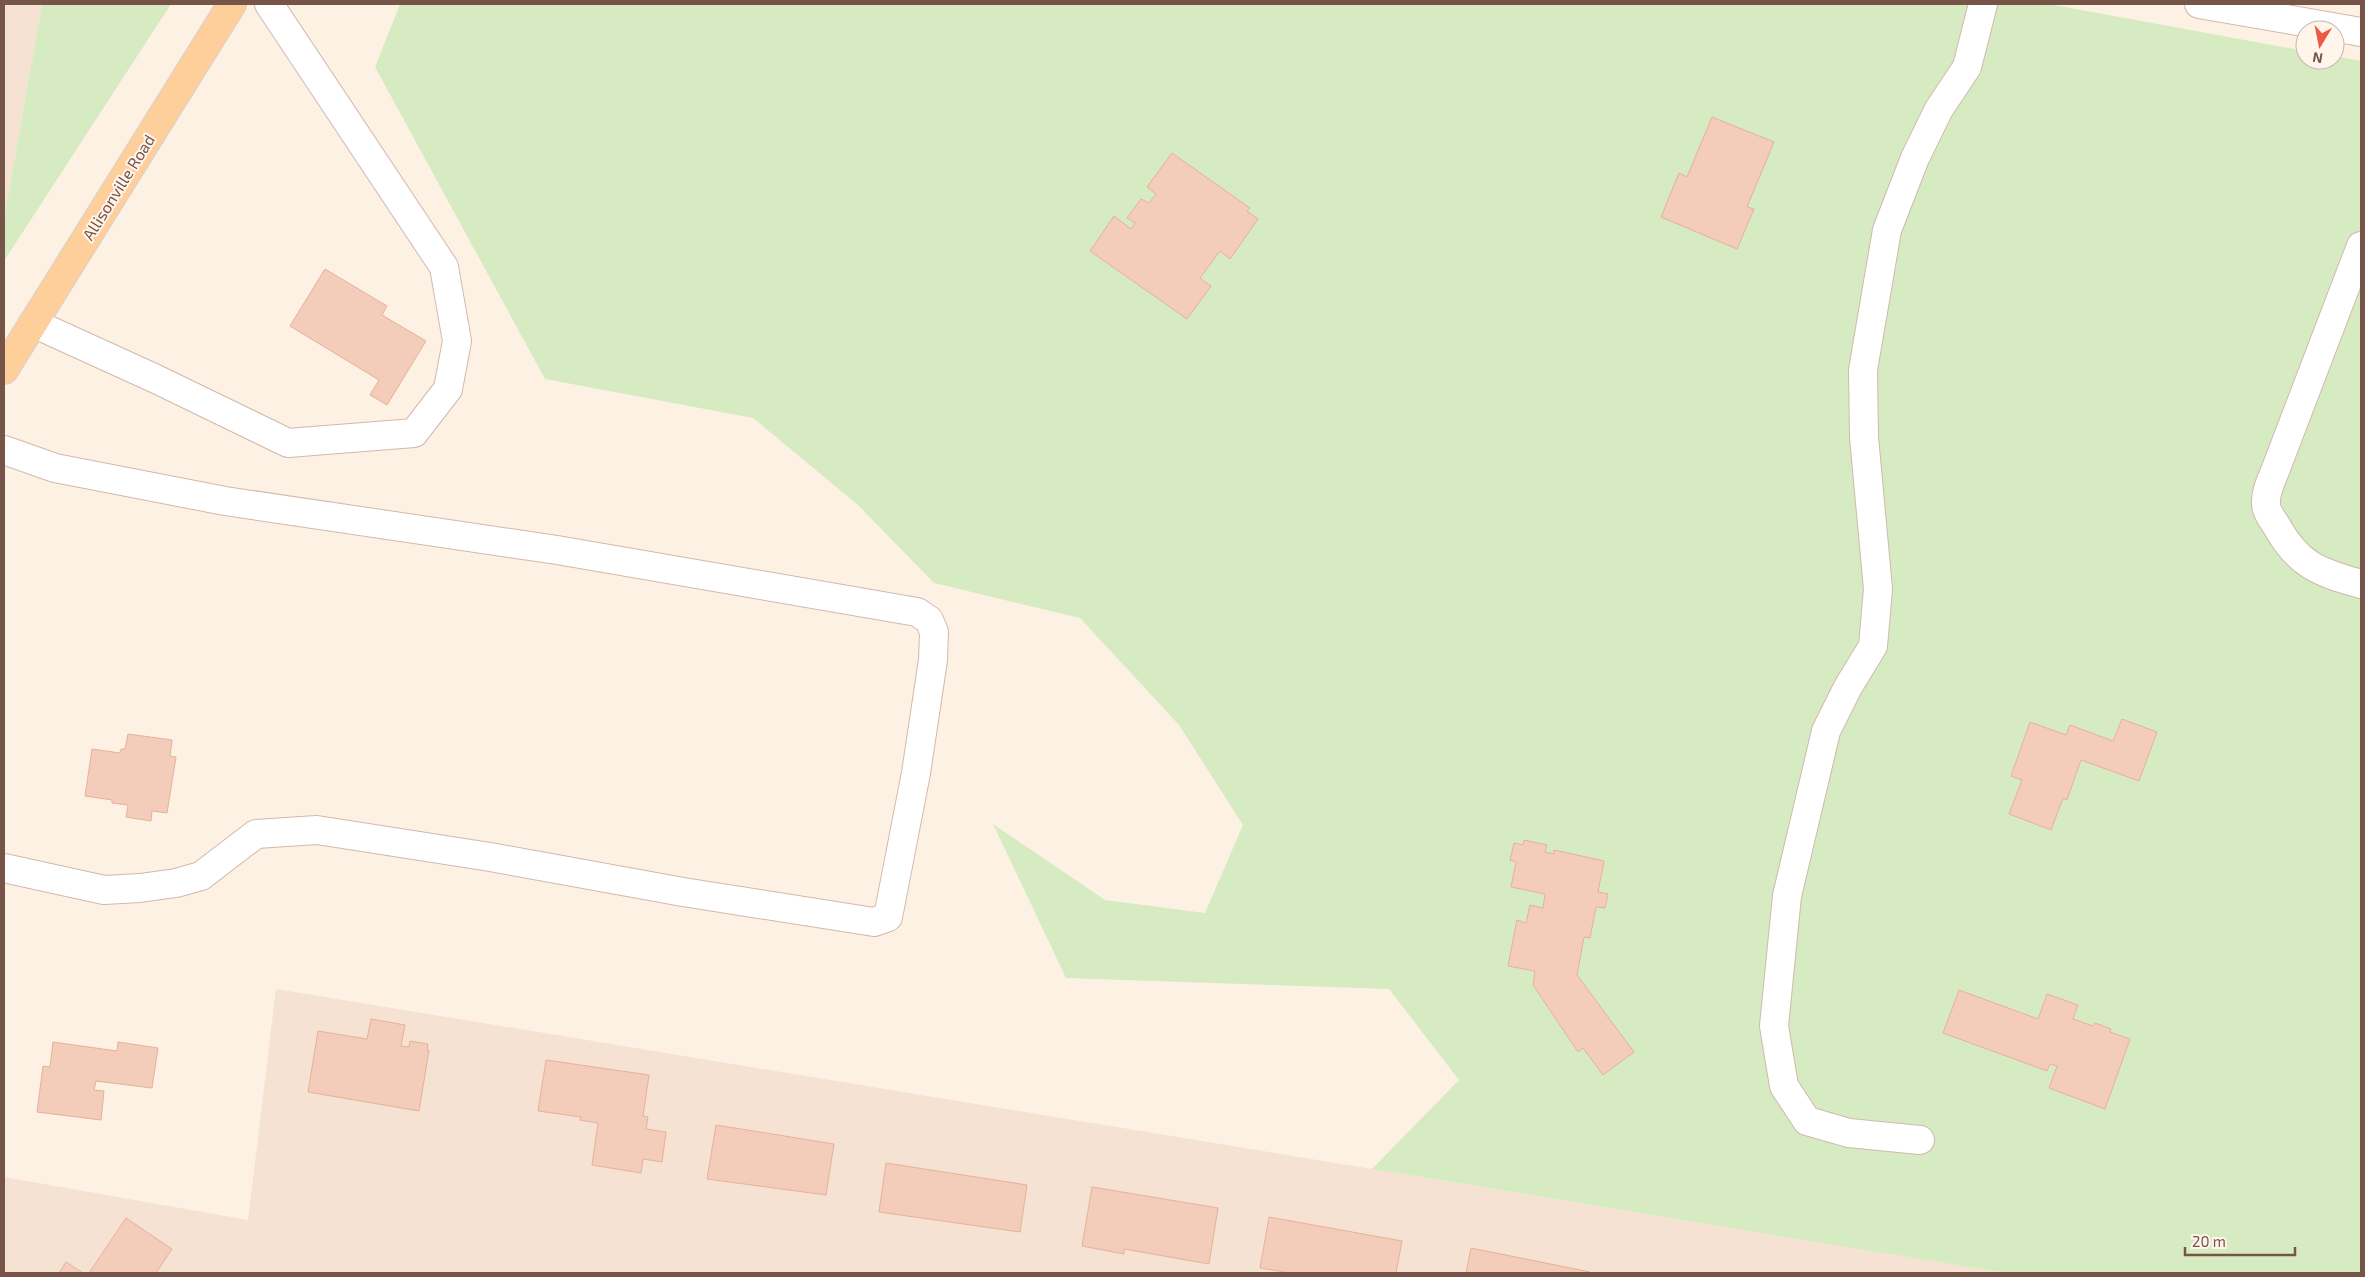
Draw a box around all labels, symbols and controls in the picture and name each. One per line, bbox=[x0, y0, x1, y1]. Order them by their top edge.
north arrow bbox=[2295, 20, 2345, 70]
text: N bbox=[2311, 49, 2324, 68]
street label: Allisonville Road bbox=[78, 131, 158, 243]
scale bar bbox=[2185, 1224, 2295, 1256]
text: 20 m bbox=[2192, 1232, 2226, 1250]

